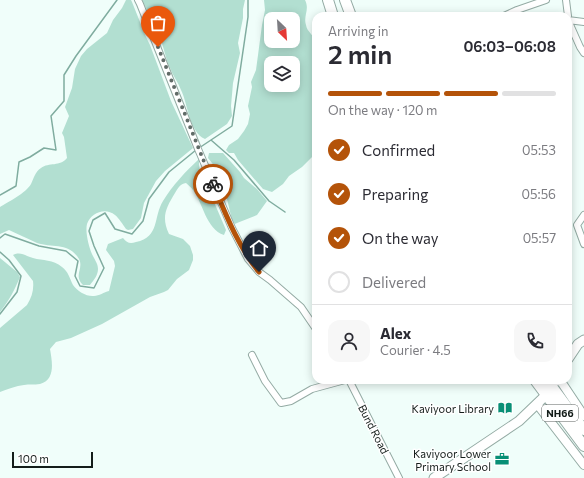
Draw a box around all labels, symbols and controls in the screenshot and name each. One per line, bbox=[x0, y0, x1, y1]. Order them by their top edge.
pin bbox=[141, 6, 175, 47]
icon: bag bbox=[147, 12, 169, 34]
north arrow bbox=[264, 12, 300, 48]
map controls bbox=[264, 12, 300, 92]
text: Arriving in bbox=[328, 23, 388, 39]
text: 06:03–06:08 bbox=[463, 37, 556, 55]
text: 2 min bbox=[328, 38, 392, 69]
button: layers bbox=[264, 56, 300, 92]
text: On the way · 120 m bbox=[328, 102, 437, 118]
icon: check bbox=[328, 139, 350, 161]
text: Confirmed bbox=[362, 141, 435, 159]
text: 05:53 bbox=[522, 142, 556, 158]
courier bbox=[193, 164, 233, 204]
icon: bike bbox=[202, 173, 224, 195]
icon: check bbox=[328, 183, 350, 205]
text: Preparing bbox=[362, 185, 428, 203]
text: 05:56 bbox=[522, 186, 556, 202]
icon: check bbox=[328, 227, 350, 249]
text: On the way bbox=[362, 229, 439, 247]
text: 05:57 bbox=[523, 230, 556, 246]
pin bbox=[242, 231, 276, 272]
icon: home bbox=[248, 237, 270, 259]
text: Delivered bbox=[362, 273, 426, 291]
button: person bbox=[328, 320, 370, 362]
button: phone bbox=[514, 320, 556, 362]
text: Alex bbox=[380, 324, 411, 342]
text: Courier · 4.5 bbox=[380, 342, 451, 358]
library icon: Kaviyoor Library bbox=[497, 400, 513, 416]
street label: Bund Road bbox=[356, 402, 392, 456]
place label: Kaviyoor Library bbox=[412, 402, 494, 415]
road number: NH66 bbox=[542, 405, 578, 421]
place label: Kaviyoor Lower Primary School bbox=[413, 447, 492, 473]
scale bar bbox=[12, 450, 93, 469]
office icon: Kaviyoor Lower Primary School bbox=[494, 451, 510, 467]
text: 100 m bbox=[18, 452, 49, 465]

